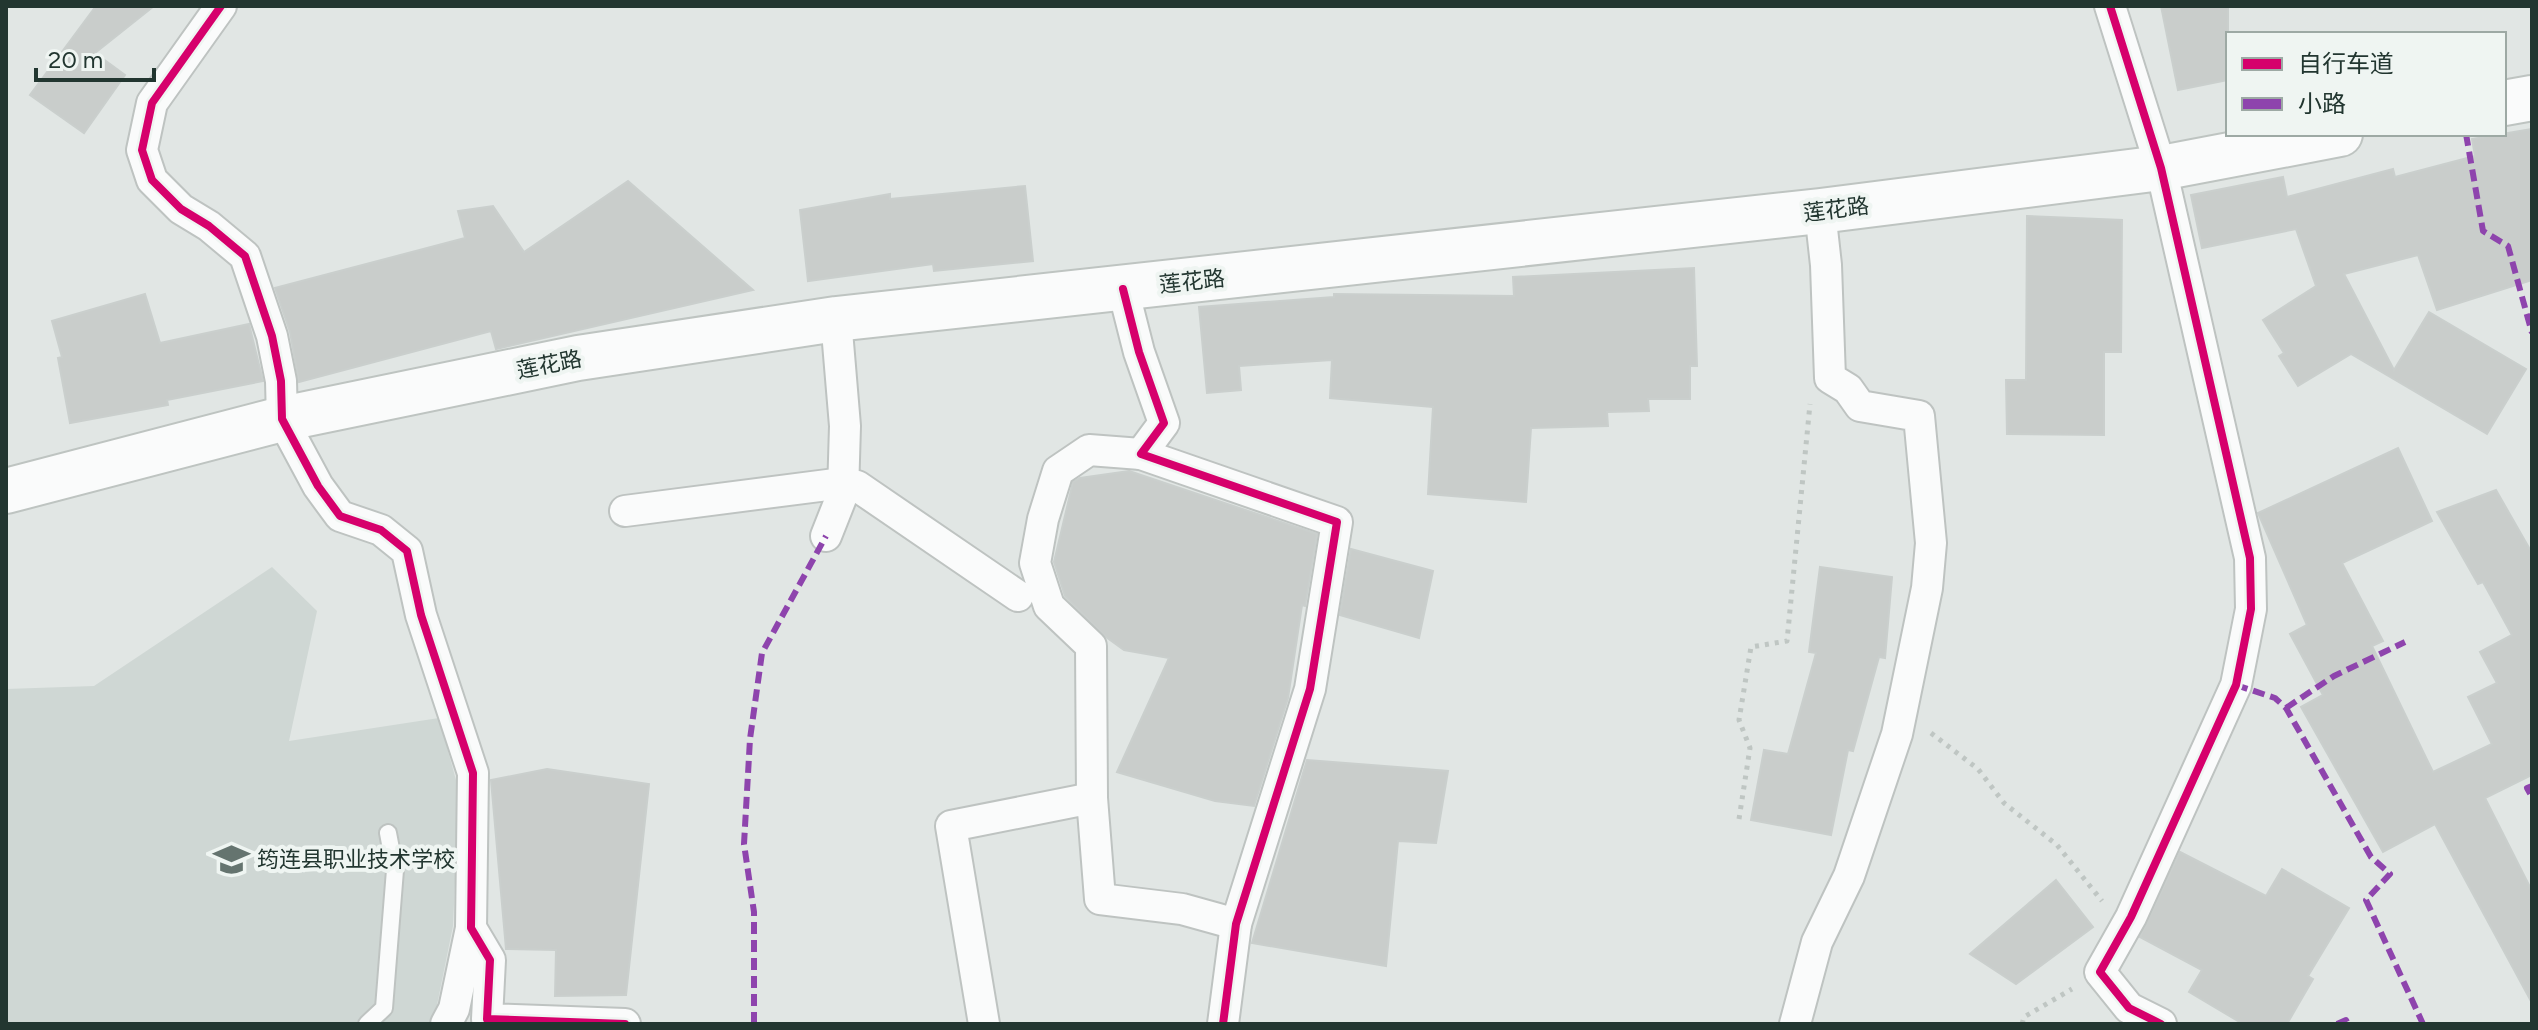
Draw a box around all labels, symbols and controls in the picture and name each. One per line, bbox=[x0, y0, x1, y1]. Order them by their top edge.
scale bar bbox=[36, 32, 154, 82]
legend bbox=[2226, 32, 2506, 136]
text: 20 m bbox=[48, 45, 103, 74]
text: 自行车道 bbox=[2298, 49, 2394, 78]
text: 小路 bbox=[2298, 89, 2346, 118]
street label: 莲花路 bbox=[1802, 192, 1870, 227]
street label: 莲花路 bbox=[1158, 265, 1226, 298]
street label: 莲花路 bbox=[514, 345, 584, 384]
school or university icon: 筠连县职业技术学校 bbox=[212, 840, 250, 878]
place label: 筠连县职业技术学校 bbox=[257, 846, 455, 873]

